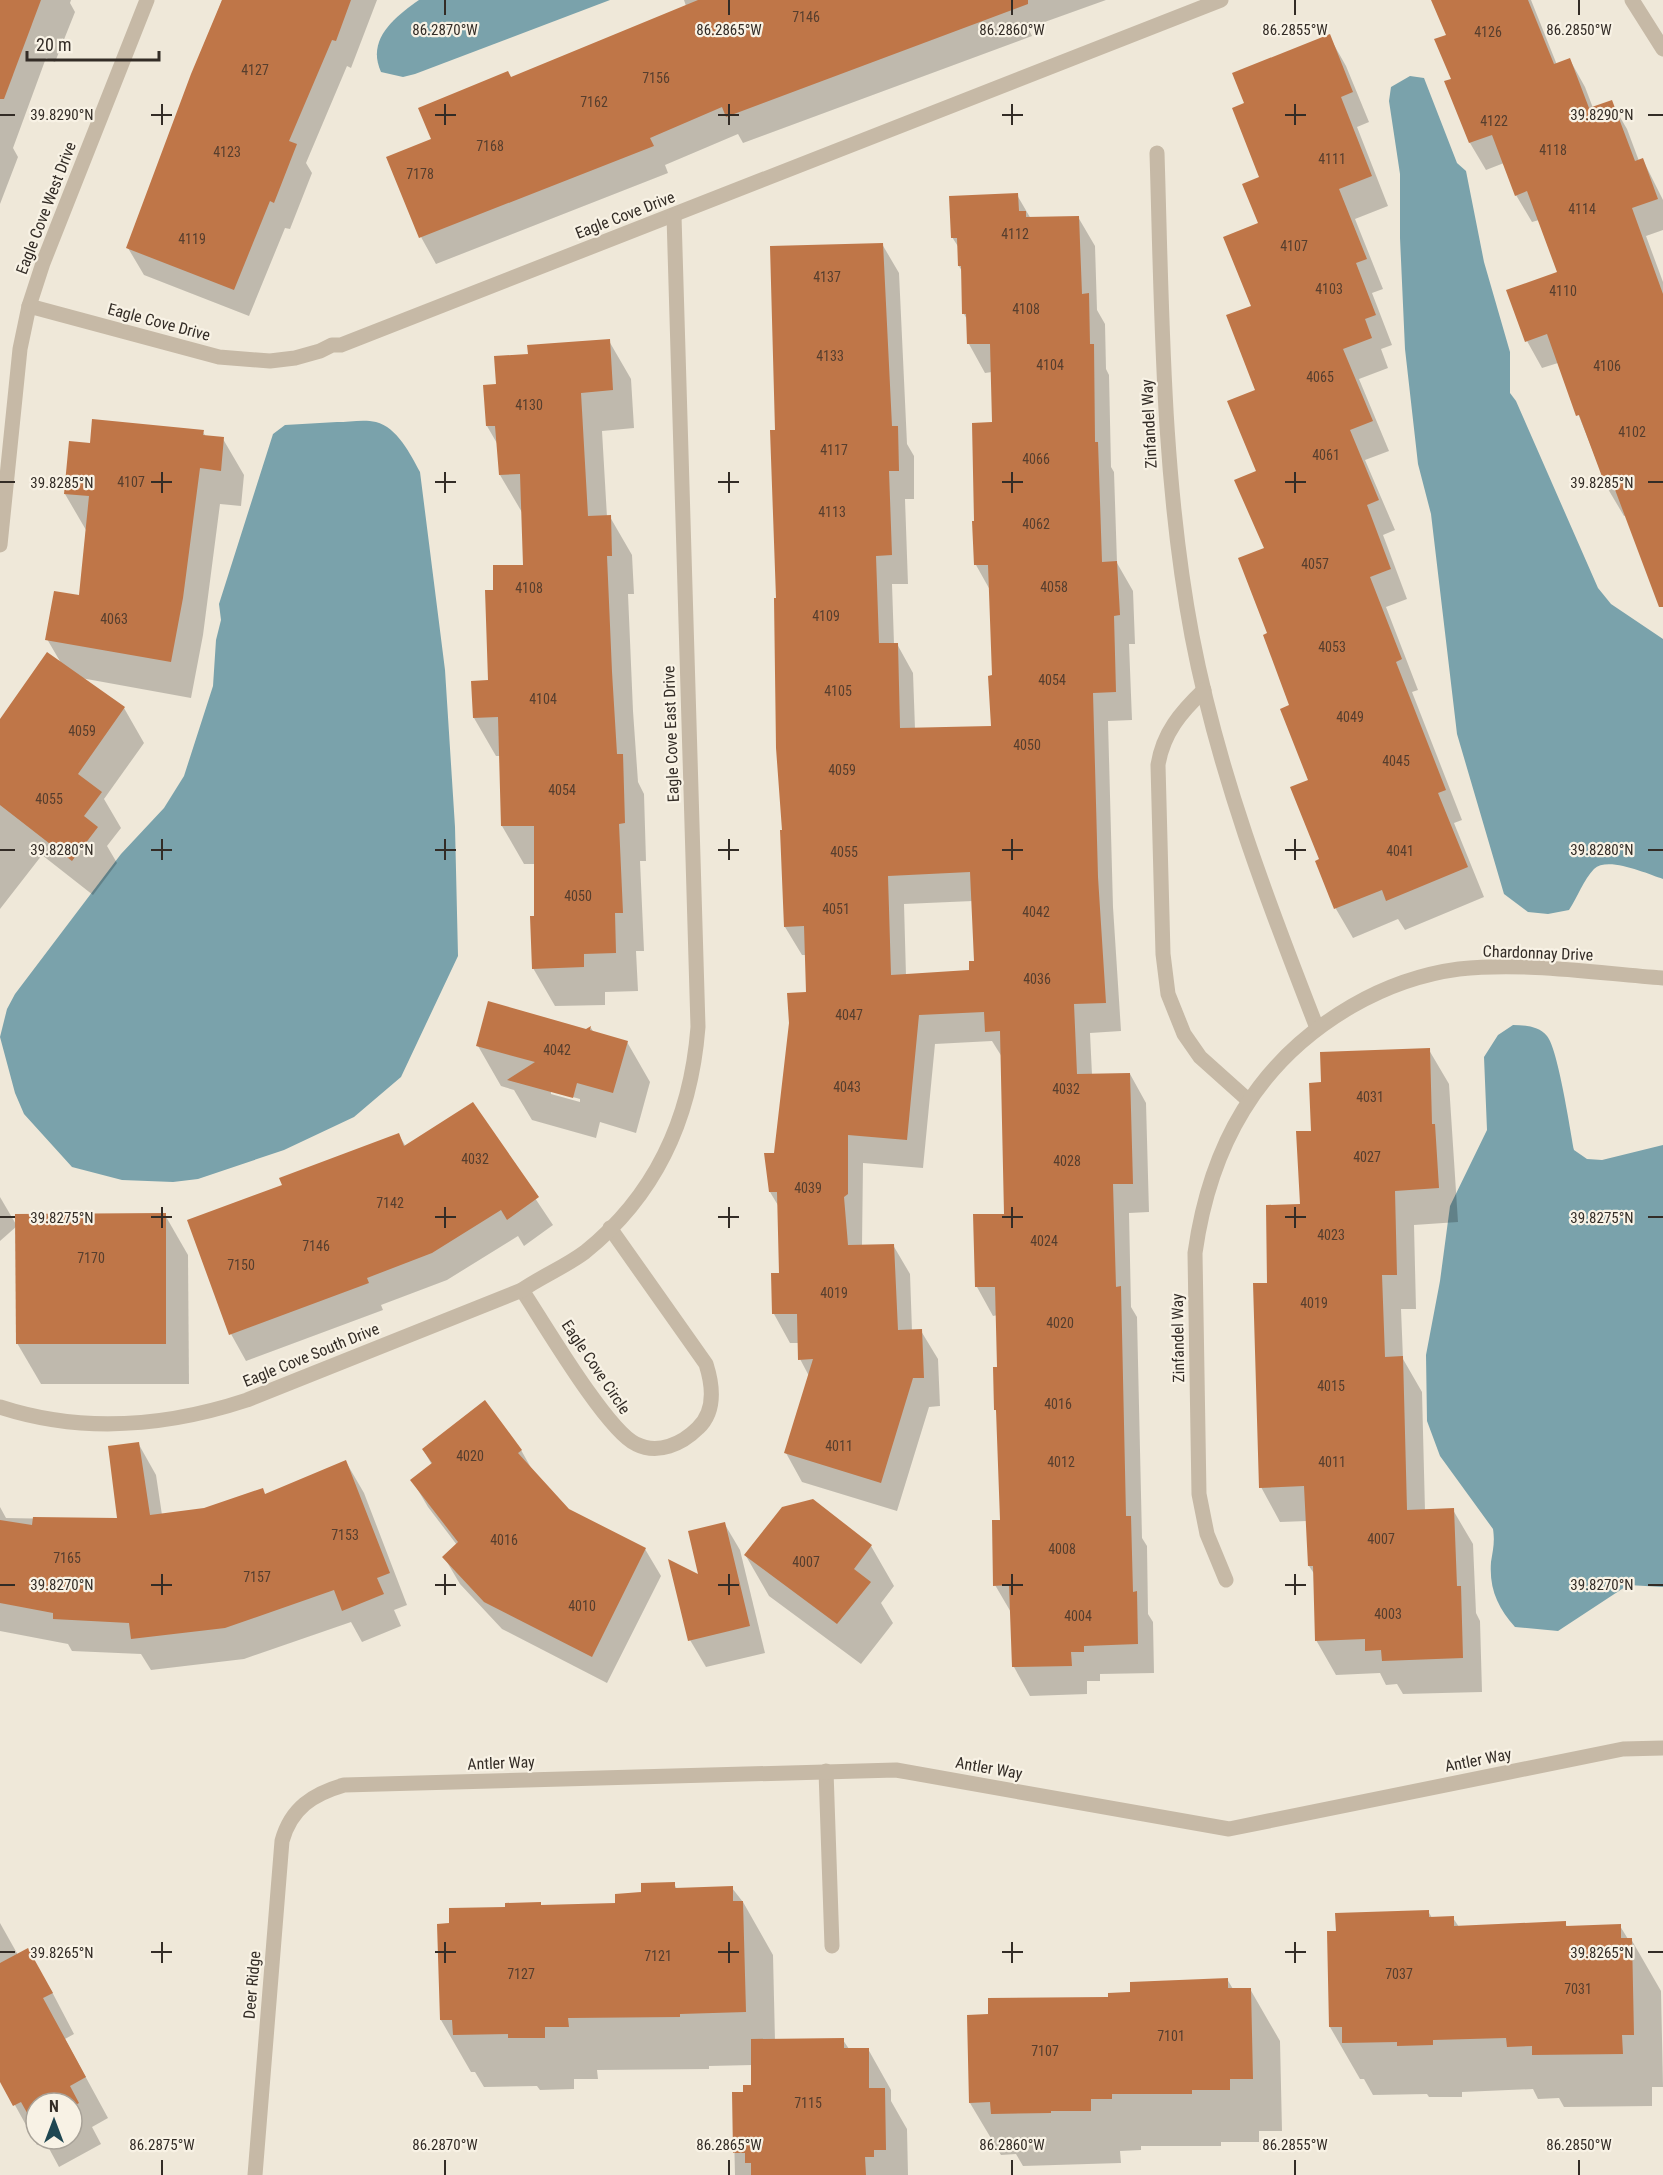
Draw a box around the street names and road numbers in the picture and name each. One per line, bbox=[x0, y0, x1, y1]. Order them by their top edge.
street label: Eagle Cove West Drive bbox=[12, 139, 80, 277]
street label: Eagle Cove Drive bbox=[573, 187, 677, 243]
street label: Eagle Cove Drive bbox=[106, 299, 212, 345]
street label: Zinfandel Way bbox=[1137, 379, 1161, 469]
street label: Eagle Cove East Drive bbox=[659, 665, 683, 803]
street label: Chardonnay Drive bbox=[1482, 942, 1594, 964]
street label: Zinfandel Way bbox=[1168, 1293, 1188, 1383]
street label: Eagle Cove Circle bbox=[558, 1316, 634, 1418]
street label: Eagle Cove South Drive bbox=[240, 1319, 382, 1391]
street label: Antler Way bbox=[1443, 1744, 1513, 1776]
street label: Antler Way bbox=[467, 1752, 535, 1774]
street label: Antler Way bbox=[954, 1753, 1024, 1783]
street label: Deer Ridge bbox=[240, 1950, 264, 2020]

